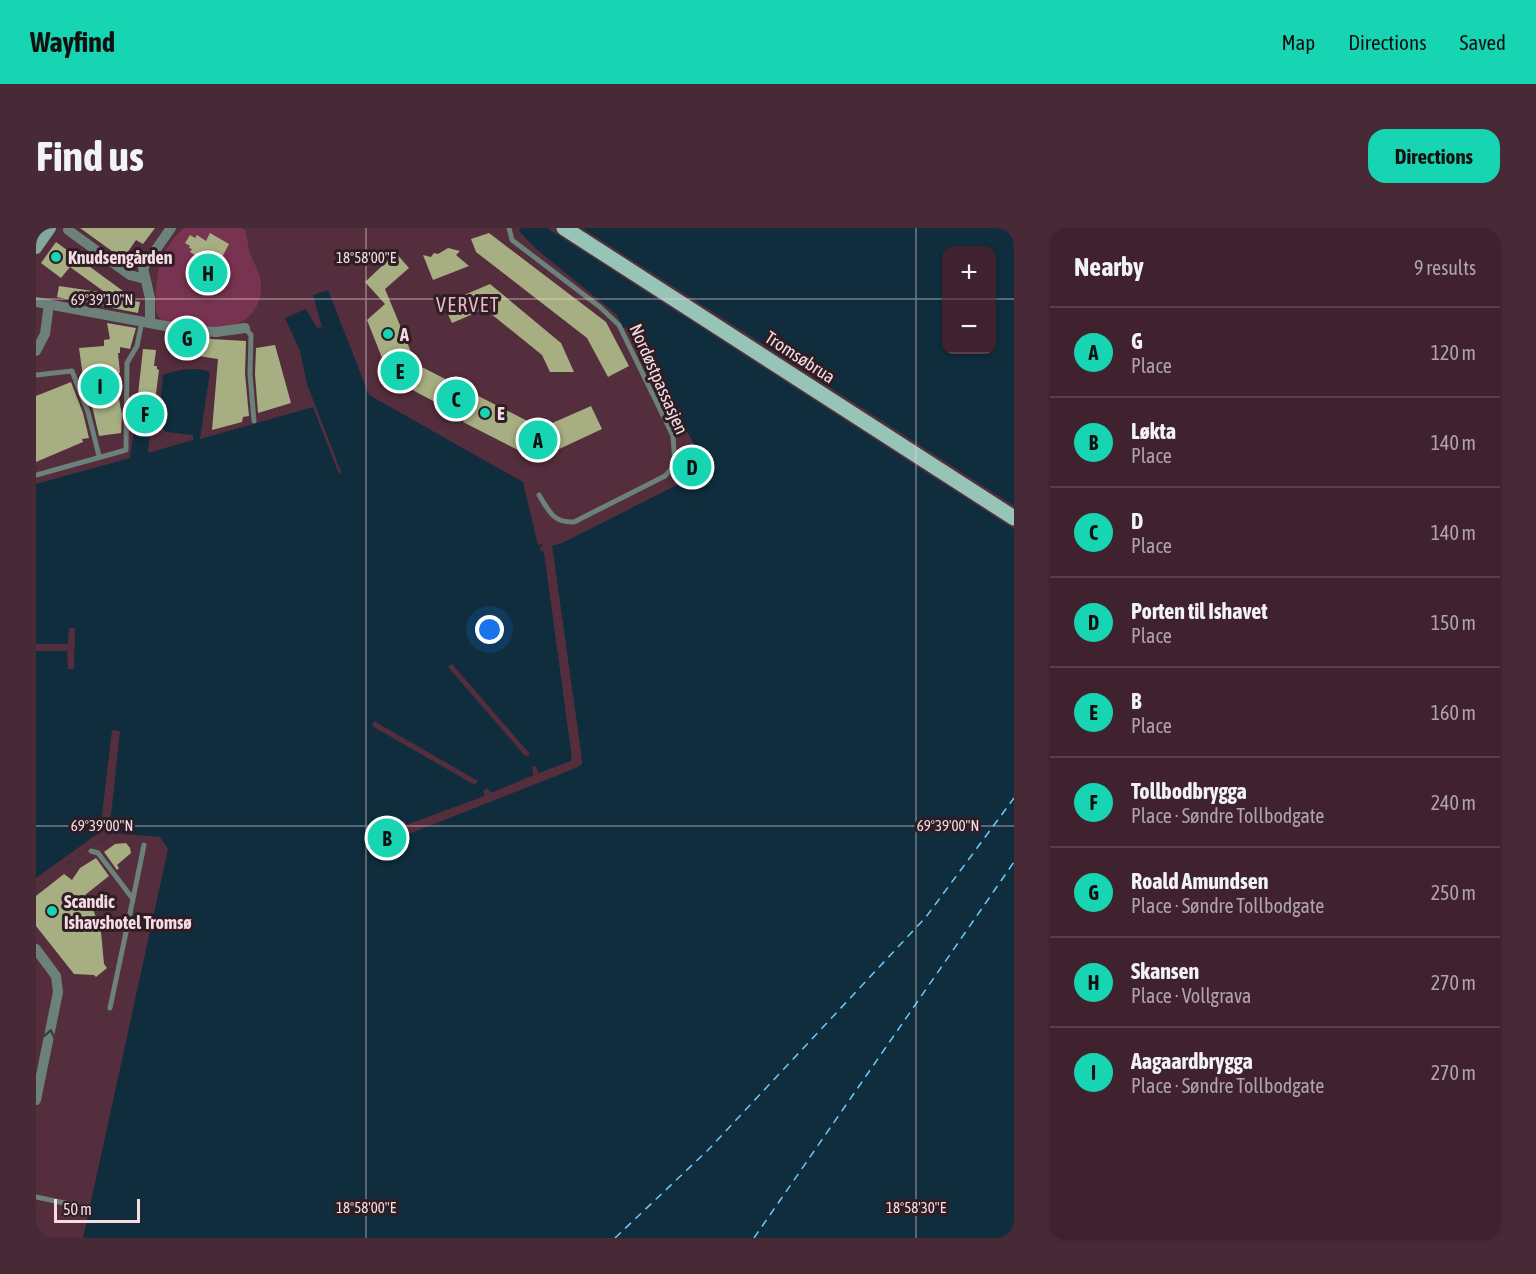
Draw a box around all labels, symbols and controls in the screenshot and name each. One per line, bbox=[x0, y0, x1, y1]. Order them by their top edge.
text: Wayfind bbox=[30, 26, 115, 58]
text: Map bbox=[1281, 30, 1315, 54]
text: Directions bbox=[1348, 30, 1427, 54]
text: Saved bbox=[1460, 30, 1506, 54]
button: Directions bbox=[1368, 129, 1500, 183]
text: Find us bbox=[36, 132, 144, 180]
map controls bbox=[942, 246, 996, 354]
button: + bbox=[942, 246, 996, 300]
place label: Knudsengården bbox=[68, 247, 173, 268]
text: 18°58'00"E bbox=[336, 249, 397, 266]
marker: Knudsengården bbox=[49, 250, 63, 264]
pin: H bbox=[188, 250, 228, 296]
text: Nearby bbox=[1074, 252, 1144, 282]
text: 9 results bbox=[1414, 256, 1476, 279]
text: 69°39'10"N bbox=[71, 291, 133, 308]
district label: VERVET bbox=[436, 293, 500, 316]
button: − bbox=[942, 300, 996, 354]
pin: G bbox=[168, 316, 206, 360]
street label: Nordøstpassasjen bbox=[625, 321, 693, 437]
place label: A bbox=[399, 324, 409, 345]
marker: A bbox=[381, 327, 395, 341]
street label: Tromsøbrua bbox=[761, 327, 839, 387]
text: G bbox=[1131, 328, 1143, 354]
text: A bbox=[1089, 341, 1098, 364]
text: 120 m bbox=[1431, 341, 1476, 364]
pin: E bbox=[380, 348, 420, 394]
text: Place bbox=[1131, 354, 1172, 377]
pin: I bbox=[80, 364, 120, 408]
pin: C bbox=[436, 376, 476, 422]
pin: F bbox=[126, 392, 164, 436]
place label: E bbox=[497, 403, 505, 424]
marker: E bbox=[478, 406, 492, 420]
pin: A bbox=[518, 418, 558, 462]
text: Løkta bbox=[1131, 418, 1176, 444]
text: B bbox=[1089, 431, 1098, 454]
text: 140 m bbox=[1431, 431, 1476, 454]
pin: D bbox=[672, 444, 712, 490]
text: Place bbox=[1131, 444, 1172, 467]
text: D bbox=[1131, 508, 1143, 534]
text: C bbox=[1089, 521, 1098, 544]
text: 140 m bbox=[1431, 521, 1476, 544]
text: Place bbox=[1131, 534, 1172, 557]
text: Porten til Ishavet bbox=[1131, 598, 1268, 624]
text: D bbox=[1088, 611, 1099, 634]
text: 150 m bbox=[1431, 611, 1476, 634]
your location bbox=[475, 615, 504, 644]
text: Place bbox=[1131, 624, 1172, 647]
text: B bbox=[1131, 688, 1141, 714]
text: E bbox=[1089, 701, 1098, 724]
text: 160 m bbox=[1431, 701, 1476, 724]
text: Place bbox=[1131, 714, 1172, 737]
text: Tollbodbrygga bbox=[1131, 778, 1247, 804]
text: F bbox=[1089, 791, 1098, 814]
text: 240 m bbox=[1431, 791, 1476, 814]
text: Place · Søndre Tollbodgate bbox=[1131, 804, 1324, 827]
pin: B bbox=[368, 816, 406, 860]
text: 69°39'00"N bbox=[71, 817, 133, 834]
text: 69°39'00"N bbox=[917, 817, 979, 834]
text: Roald Amundsen bbox=[1131, 868, 1268, 894]
text: G bbox=[1088, 881, 1099, 904]
text: 250 m bbox=[1431, 881, 1476, 904]
place label: Scandic Ishavshotel Tromsø bbox=[64, 891, 192, 933]
text: Place · Søndre Tollbodgate bbox=[1131, 894, 1324, 917]
marker: Scandic Ishavshotel Tromsø bbox=[45, 904, 59, 918]
text: Skansen bbox=[1131, 958, 1199, 984]
text: H bbox=[1088, 971, 1099, 994]
text: 270 m bbox=[1431, 971, 1476, 994]
text: Place · Vollgrava bbox=[1131, 984, 1251, 1007]
one-way arrow bbox=[43, 1029, 56, 1039]
text: Aagaardbrygga bbox=[1131, 1048, 1253, 1074]
text: I bbox=[1091, 1061, 1096, 1084]
text: 270 m bbox=[1431, 1061, 1476, 1084]
text: Place · Søndre Tollbodgate bbox=[1131, 1074, 1324, 1097]
scale bar bbox=[54, 1196, 140, 1224]
text: 18°58'00"E bbox=[336, 1199, 397, 1216]
text: 18°58'30"E bbox=[886, 1199, 947, 1216]
text: 50 m bbox=[63, 1200, 92, 1218]

